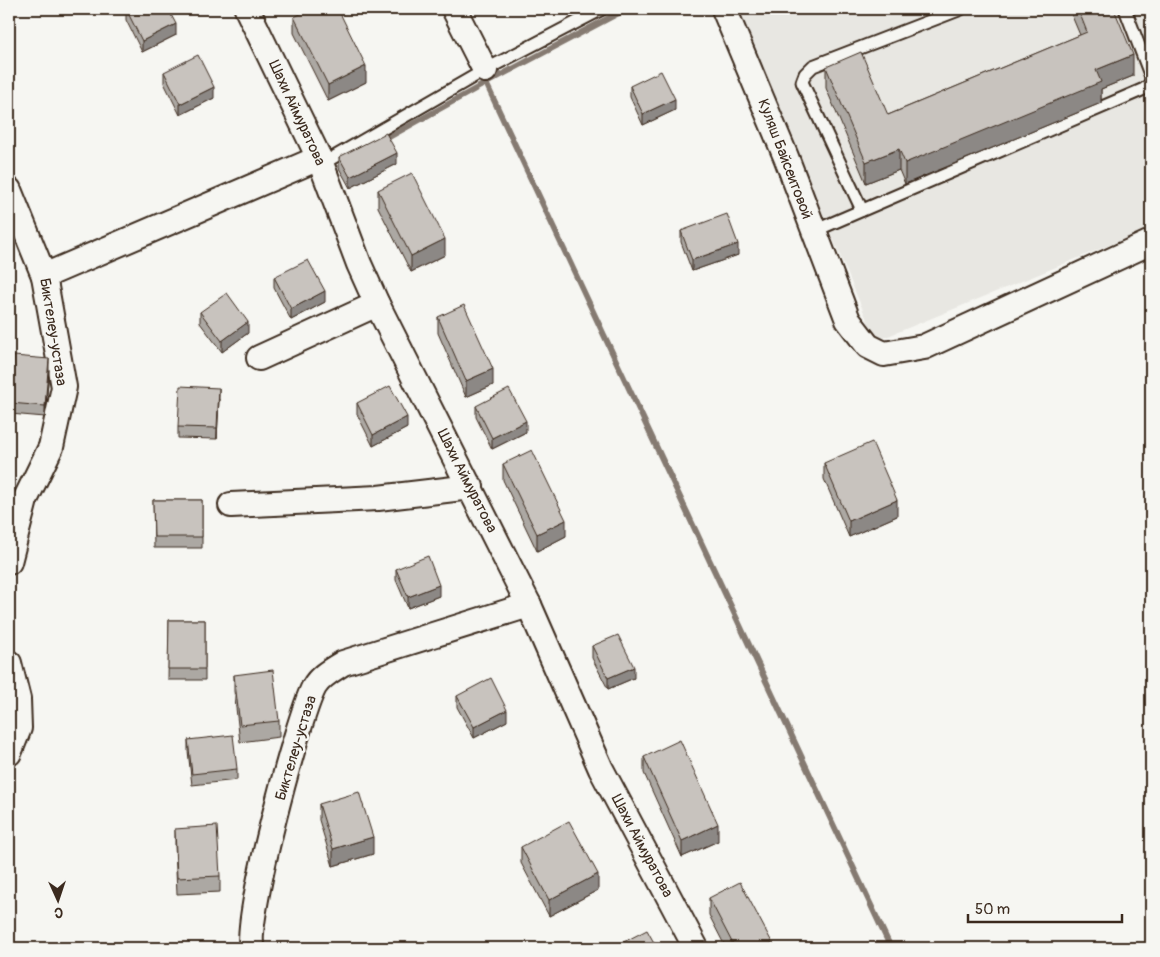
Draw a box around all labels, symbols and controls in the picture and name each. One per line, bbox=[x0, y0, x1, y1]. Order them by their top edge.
street label: Шахи Аймуратова bbox=[264, 57, 330, 169]
street label: Куляш Байсеитовой bbox=[753, 96, 817, 222]
street label: Биктелеу-устаза bbox=[35, 277, 71, 387]
street label: Шахи Аймуратова bbox=[433, 426, 501, 536]
street label: Биктелеу-устаза bbox=[271, 693, 321, 803]
street label: Шахи Аймуратова bbox=[607, 791, 677, 901]
north arrow bbox=[32, 874, 82, 924]
scale bar bbox=[968, 892, 1121, 924]
text: 50 m bbox=[975, 900, 1010, 919]
text: С bbox=[54, 904, 63, 921]

